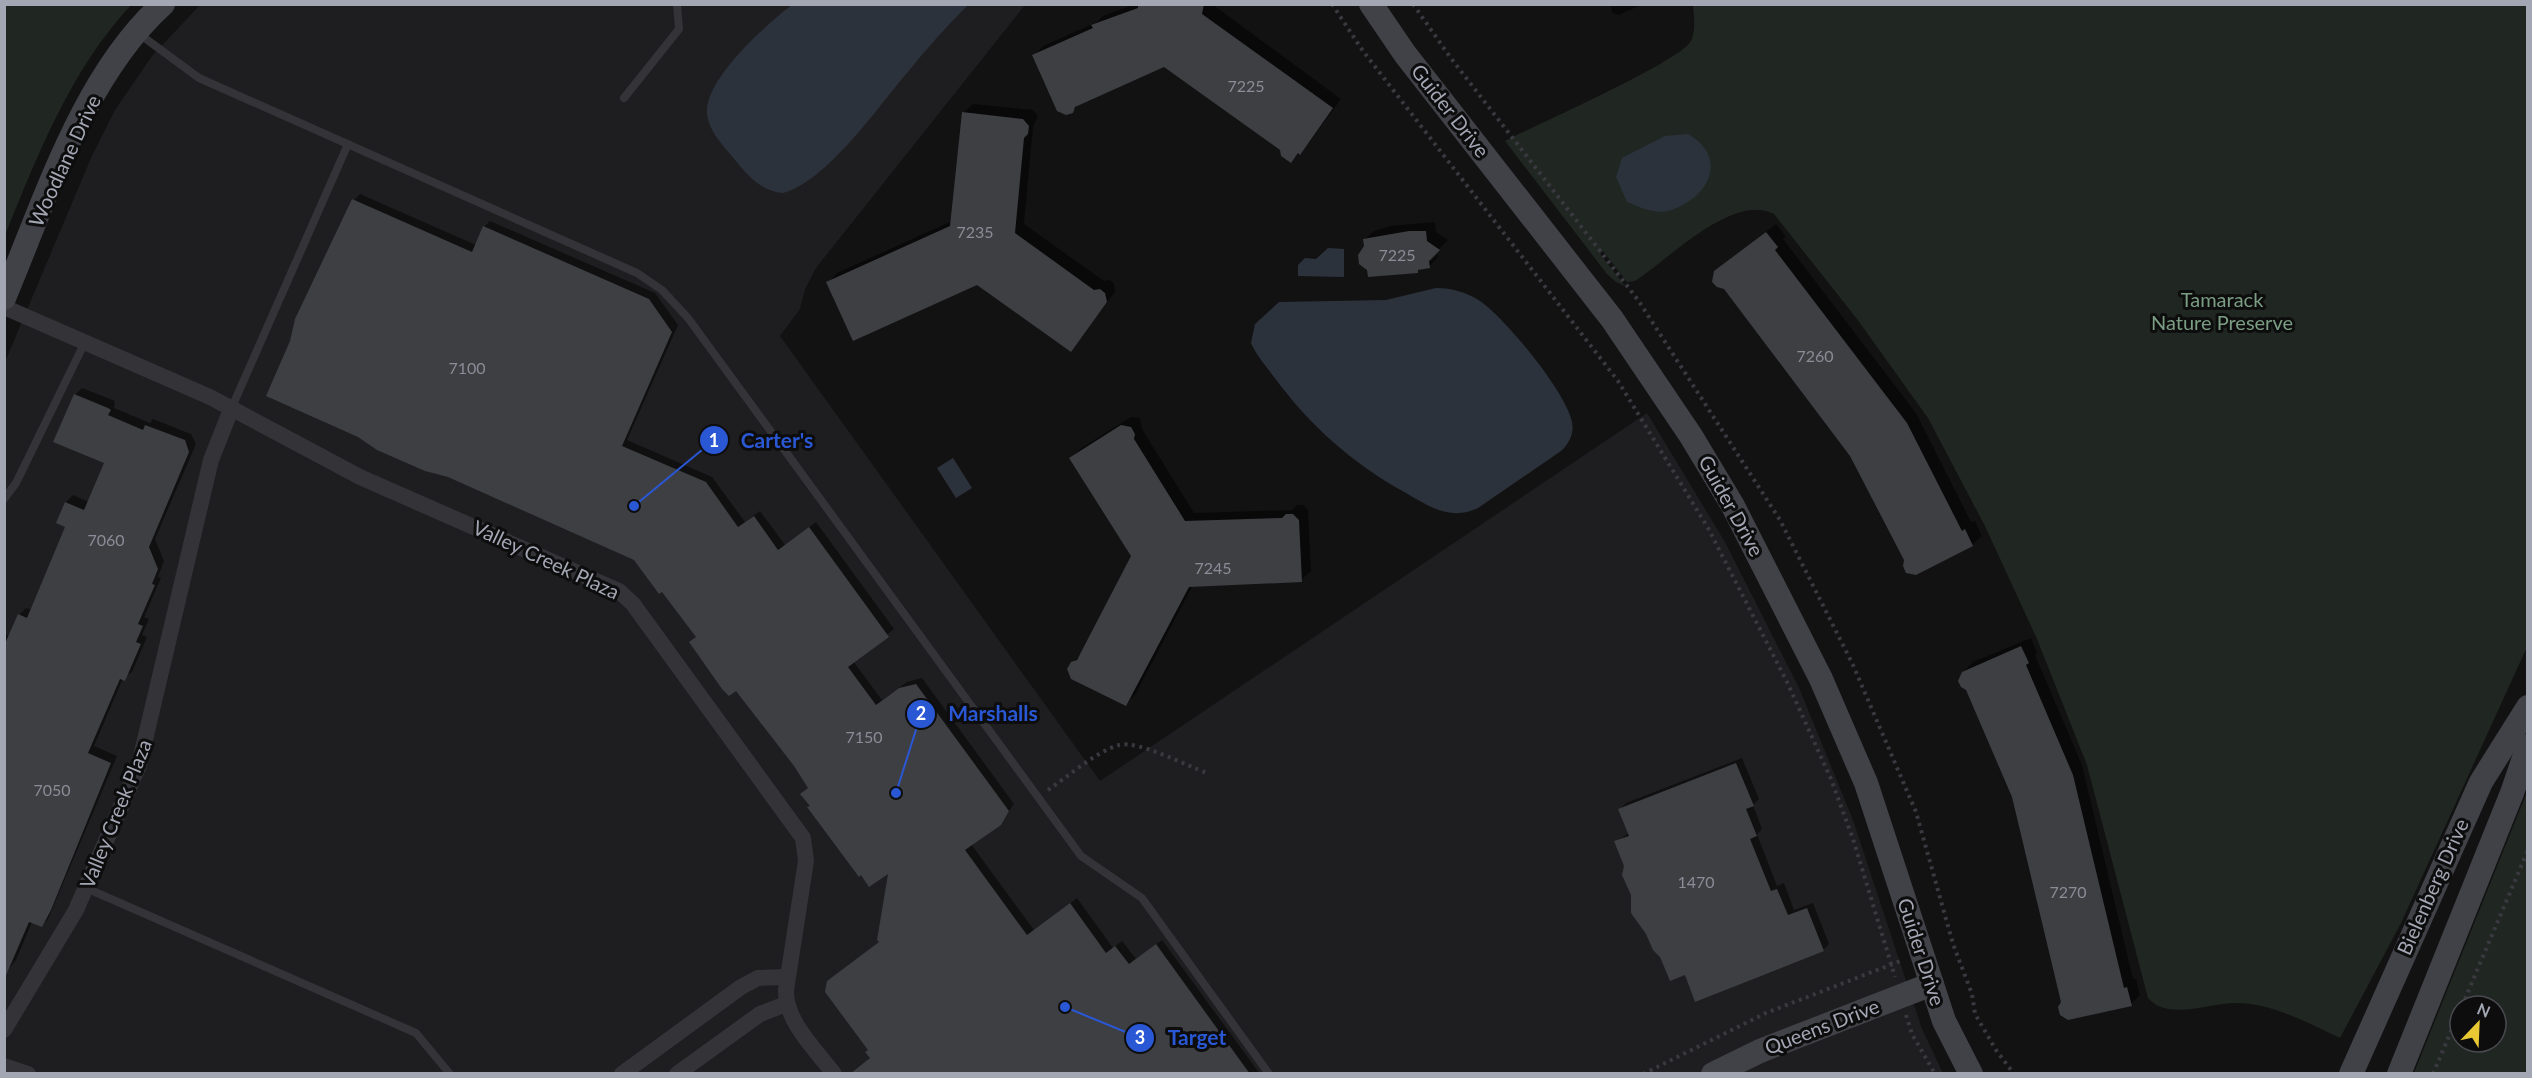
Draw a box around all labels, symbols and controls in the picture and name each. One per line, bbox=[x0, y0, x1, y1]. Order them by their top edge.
street label: Guider Drive bbox=[1407, 59, 1495, 162]
house number: 7225 bbox=[1227, 76, 1265, 95]
street label: Woodlane Drive bbox=[23, 91, 105, 230]
house number: 7235 bbox=[956, 222, 994, 241]
house number: 7225 bbox=[1378, 245, 1416, 264]
park label: Tamarack Nature Preserve bbox=[2151, 287, 2293, 334]
house number: 7260 bbox=[1796, 346, 1834, 365]
house number: 7100 bbox=[448, 358, 486, 377]
callout: Carter's bbox=[699, 421, 826, 460]
text: Carter's bbox=[741, 427, 813, 452]
text: 1 bbox=[709, 429, 719, 451]
street label: Guider Drive bbox=[1694, 451, 1769, 560]
street label: Valley Creek Plaza bbox=[469, 515, 623, 604]
house number: 7060 bbox=[87, 530, 125, 549]
house number: 7245 bbox=[1194, 558, 1232, 577]
callout: Marshalls bbox=[906, 694, 1050, 733]
text: Marshalls bbox=[948, 700, 1038, 725]
text: 2 bbox=[916, 702, 926, 724]
house number: 7150 bbox=[845, 727, 883, 746]
street label: Valley Creek Plaza bbox=[74, 735, 156, 892]
house number: 7050 bbox=[33, 780, 71, 799]
street label: Bielenberg Drive bbox=[2391, 815, 2473, 958]
house number: 1470 bbox=[1677, 872, 1715, 891]
house number: 7270 bbox=[2049, 882, 2087, 901]
street label: Guider Drive bbox=[1893, 895, 1951, 1009]
street label: Queens Drive bbox=[1761, 993, 1882, 1059]
north arrow bbox=[2448, 994, 2508, 1054]
text: N bbox=[2475, 999, 2493, 1021]
callout: Target bbox=[1125, 1019, 1238, 1058]
text: Target bbox=[1168, 1024, 1226, 1049]
text: 3 bbox=[1135, 1026, 1145, 1048]

